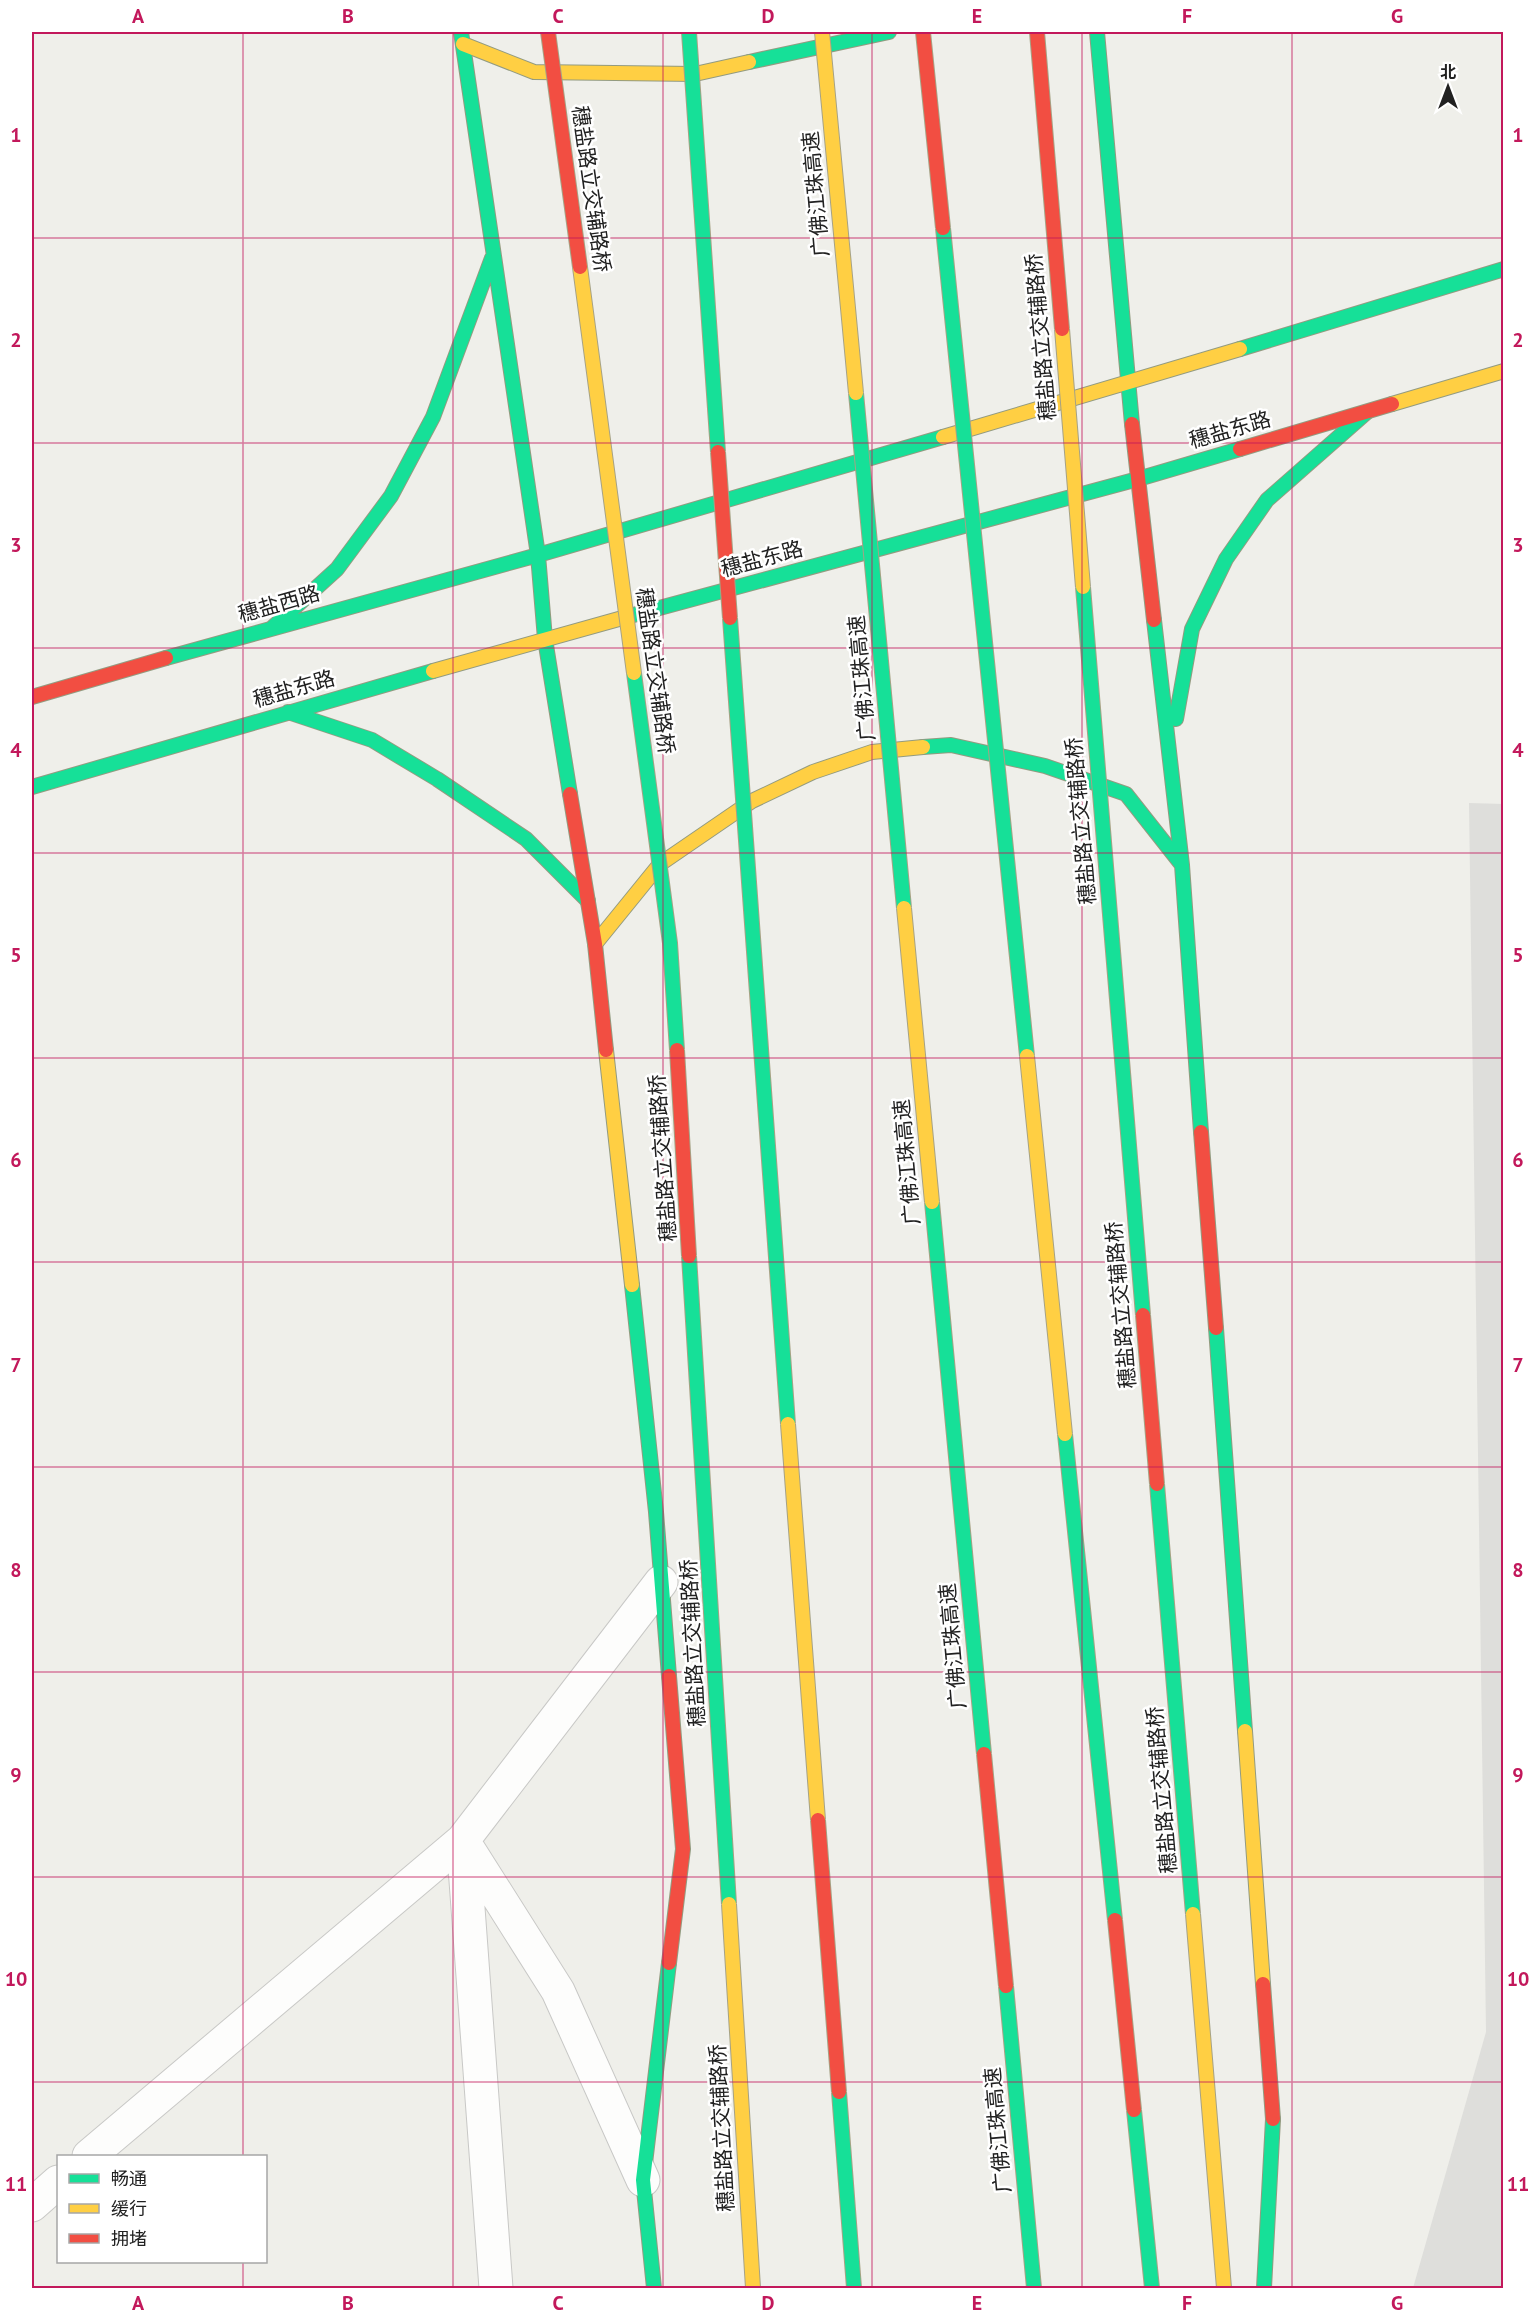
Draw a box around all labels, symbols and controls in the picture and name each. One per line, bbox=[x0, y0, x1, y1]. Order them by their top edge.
text: A bbox=[132, 3, 145, 29]
text: B bbox=[342, 3, 354, 29]
text: C bbox=[552, 3, 564, 29]
text: D bbox=[762, 3, 775, 29]
text: E bbox=[972, 3, 982, 29]
text: F bbox=[1182, 3, 1192, 29]
text: G bbox=[1391, 3, 1403, 29]
north arrow bbox=[1418, 57, 1478, 117]
text: 北 bbox=[1440, 62, 1456, 82]
street label: 穗盐路立交辅路桥 bbox=[566, 104, 617, 274]
text: 1 bbox=[10, 122, 22, 148]
text: 1 bbox=[1512, 122, 1524, 148]
street label: 广佛江珠高速 bbox=[797, 130, 834, 258]
street label: 穗盐路立交辅路桥 bbox=[1020, 252, 1061, 422]
text: 2 bbox=[10, 327, 22, 353]
text: 2 bbox=[1512, 327, 1524, 353]
street label: 穗盐东路 bbox=[1186, 405, 1274, 454]
text: 3 bbox=[10, 532, 22, 558]
text: 3 bbox=[1512, 532, 1524, 558]
street label: 穗盐东路 bbox=[718, 535, 806, 582]
street label: 穗盐西路 bbox=[235, 579, 323, 628]
street label: 穗盐路立交辅路桥 bbox=[630, 586, 681, 756]
street label: 广佛江珠高速 bbox=[843, 614, 880, 742]
street label: 穗盐东路 bbox=[250, 664, 338, 713]
street label: 穗盐路立交辅路桥 bbox=[1060, 736, 1101, 906]
text: 4 bbox=[10, 737, 22, 763]
text: 4 bbox=[1512, 737, 1524, 763]
text: 5 bbox=[10, 942, 22, 968]
text: 5 bbox=[1512, 942, 1524, 968]
street label: 穗盐路立交辅路桥 bbox=[643, 1073, 682, 1243]
street label: 广佛江珠高速 bbox=[888, 1098, 925, 1226]
text: 6 bbox=[10, 1147, 22, 1173]
text: 6 bbox=[1512, 1147, 1524, 1173]
street label: 穗盐路立交辅路桥 bbox=[1100, 1220, 1141, 1390]
text: 7 bbox=[10, 1352, 22, 1378]
text: 7 bbox=[1512, 1352, 1524, 1378]
text: 8 bbox=[10, 1557, 22, 1583]
text: 8 bbox=[1512, 1557, 1524, 1583]
street label: 穗盐路立交辅路桥 bbox=[675, 1558, 710, 1728]
street label: 广佛江珠高速 bbox=[934, 1582, 971, 1710]
street label: 穗盐路立交辅路桥 bbox=[1141, 1705, 1182, 1875]
text: 9 bbox=[10, 1762, 22, 1788]
text: 9 bbox=[1512, 1762, 1524, 1788]
text: 10 bbox=[5, 1966, 27, 1992]
text: 10 bbox=[1507, 1966, 1529, 1992]
street label: 穗盐路立交辅路桥 bbox=[704, 2043, 739, 2213]
street label: 广佛江珠高速 bbox=[979, 2066, 1016, 2194]
legend bbox=[57, 2155, 267, 2263]
text: 畅通 bbox=[111, 2167, 147, 2190]
text: 11 bbox=[5, 2171, 27, 2197]
text: 11 bbox=[1507, 2171, 1529, 2197]
text: 缓行 bbox=[111, 2197, 147, 2220]
text: 拥堵 bbox=[111, 2227, 147, 2250]
text: A bbox=[132, 2290, 145, 2316]
text: B bbox=[342, 2290, 354, 2316]
text: C bbox=[552, 2290, 564, 2316]
text: D bbox=[762, 2290, 775, 2316]
text: E bbox=[972, 2290, 982, 2316]
text: F bbox=[1182, 2290, 1192, 2316]
text: G bbox=[1391, 2290, 1403, 2316]

